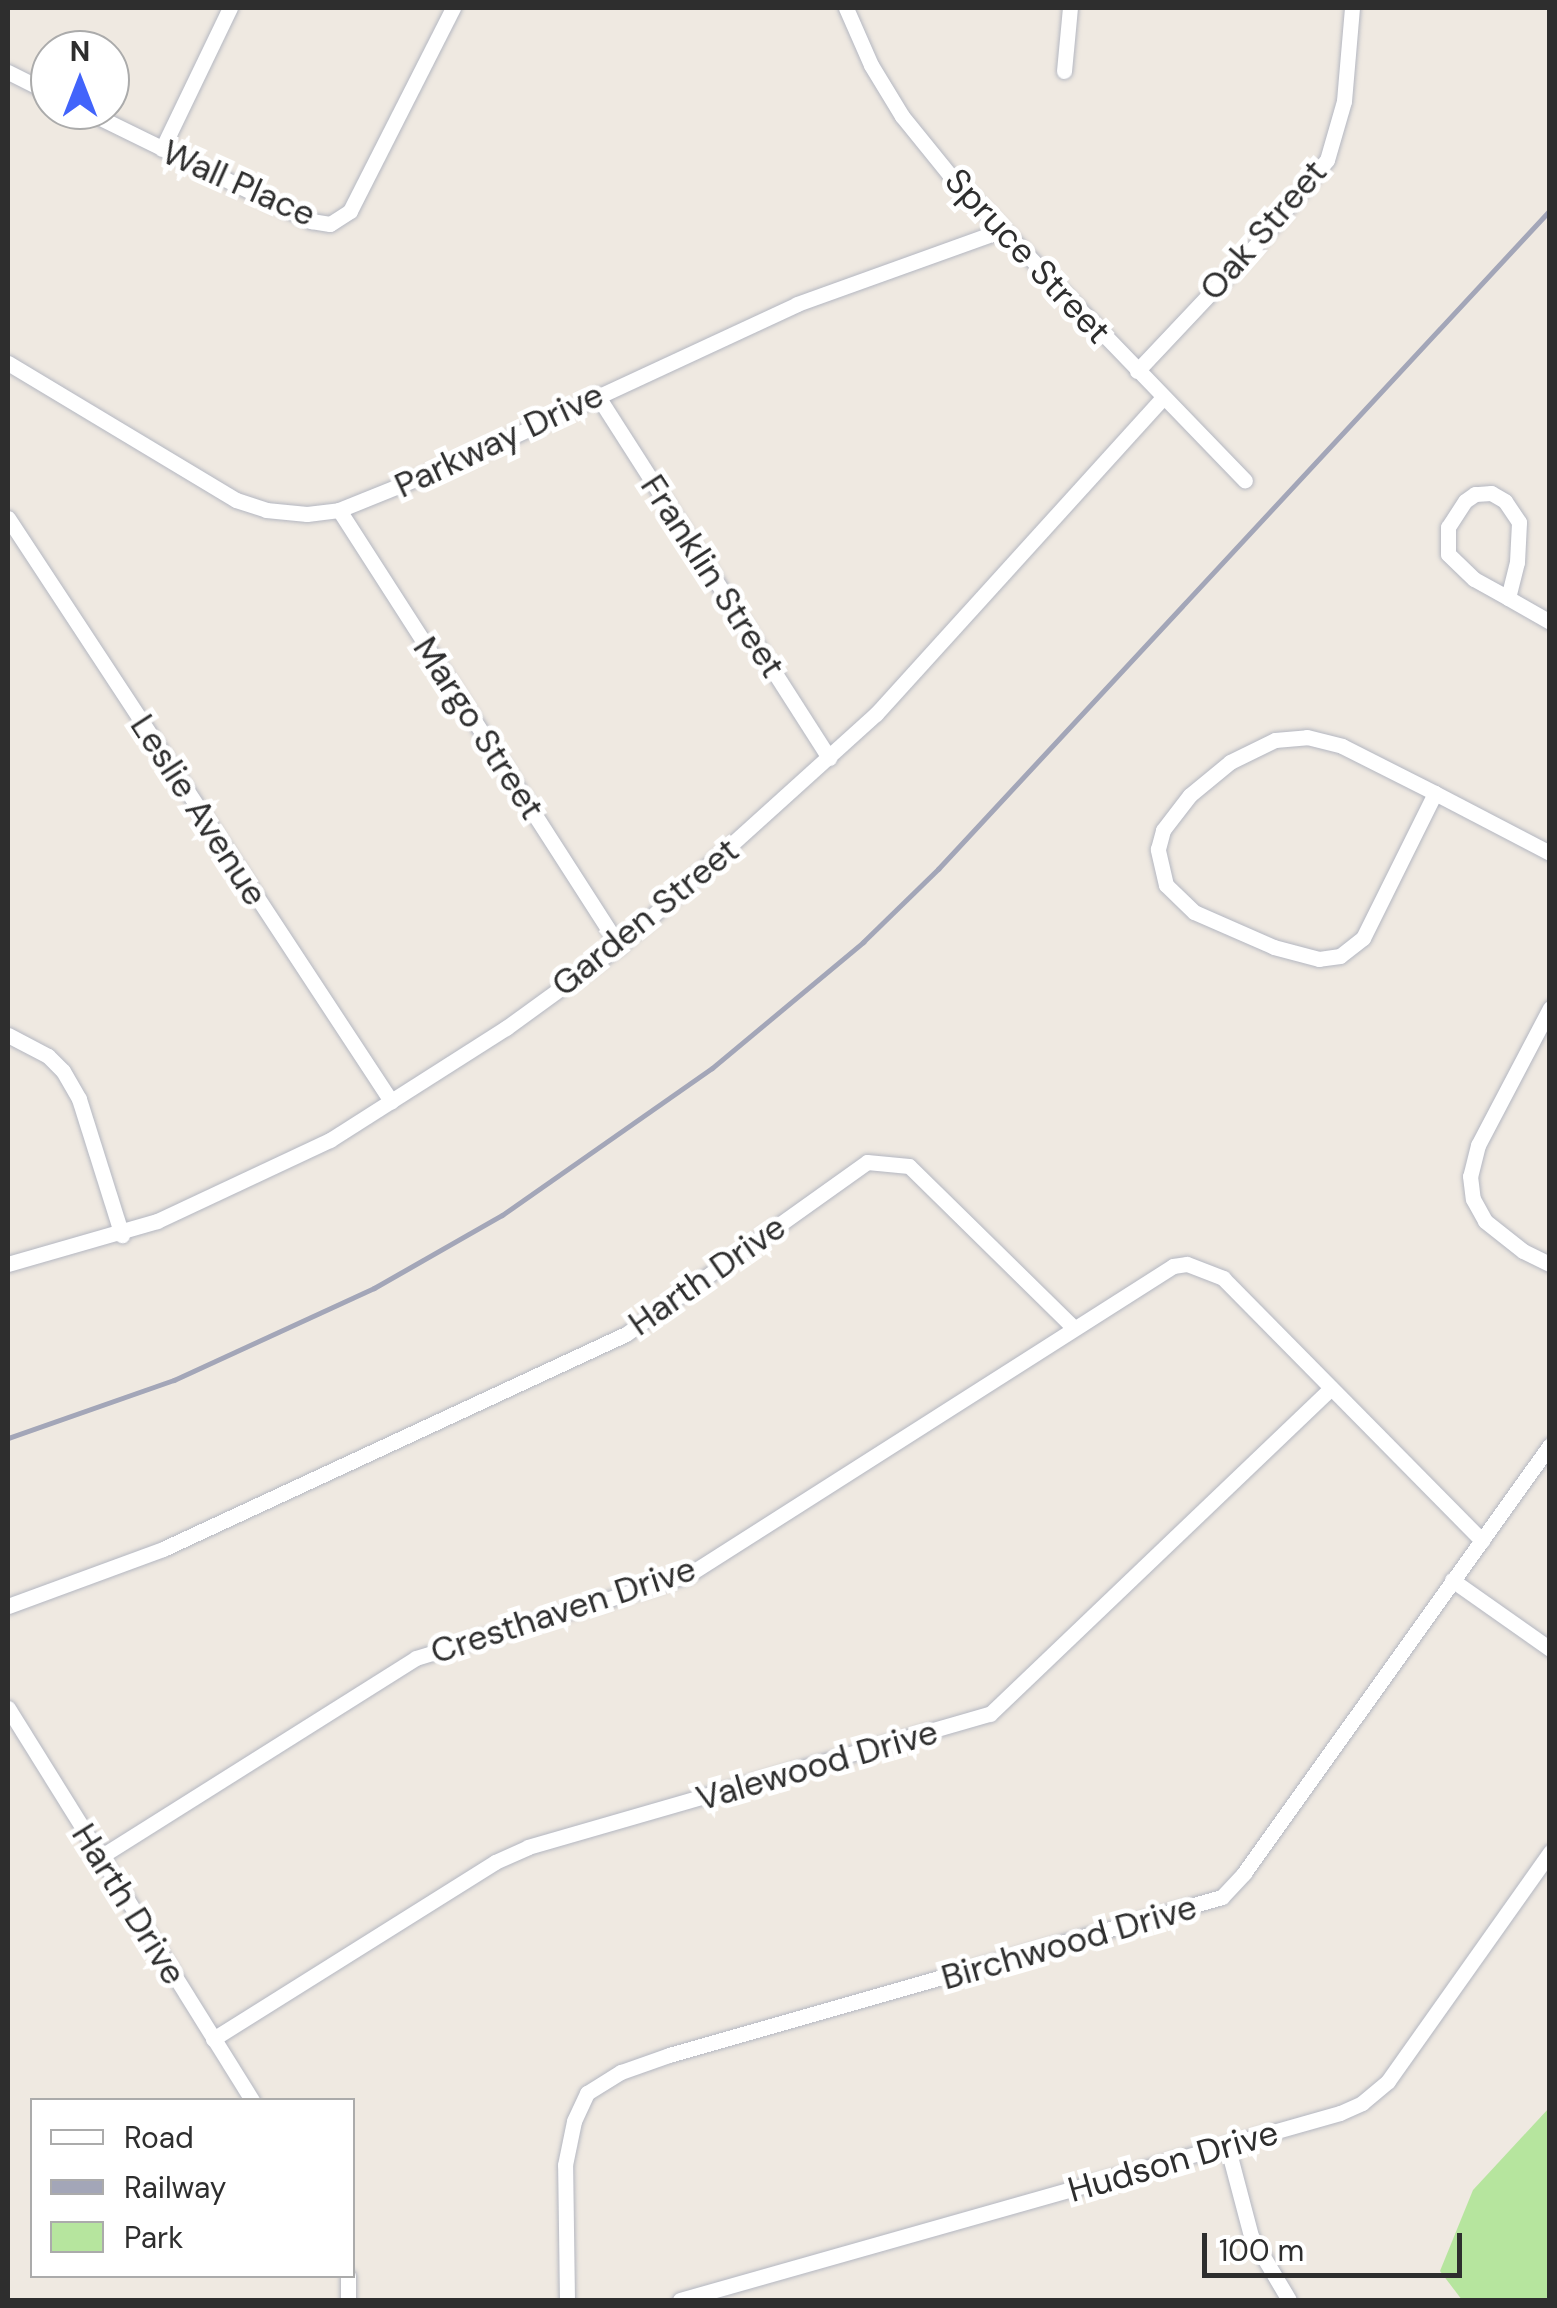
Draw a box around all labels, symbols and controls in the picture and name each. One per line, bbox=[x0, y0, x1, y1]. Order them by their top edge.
north arrow bbox=[30, 30, 130, 130]
text: N bbox=[70, 33, 90, 70]
street label: Wall Place bbox=[156, 131, 322, 235]
street label: Oak Street bbox=[1191, 151, 1335, 309]
street label: Spruce Street bbox=[936, 160, 1120, 352]
street label: Parkway Drive bbox=[388, 373, 610, 507]
street label: Franklin Street bbox=[632, 467, 794, 685]
street label: Margo Street bbox=[404, 629, 554, 827]
street label: Leslie Avenue bbox=[122, 707, 276, 913]
street label: Garden Street bbox=[543, 829, 747, 1005]
street label: Harth Drive bbox=[620, 1206, 794, 1344]
street label: Cresthaven Drive bbox=[425, 1547, 701, 1673]
street label: Valewood Drive bbox=[691, 1710, 943, 1820]
street label: Harth Drive bbox=[63, 1816, 195, 1992]
street label: Birchwood Drive bbox=[937, 1885, 1201, 1999]
legend bbox=[30, 2098, 355, 2278]
street label: Hudson Drive bbox=[1063, 2111, 1283, 2211]
text: Road bbox=[124, 2118, 194, 2157]
text: Railway bbox=[124, 2168, 227, 2207]
scale bar bbox=[1207, 2213, 1467, 2275]
text: Park bbox=[124, 2218, 183, 2257]
text: 100 m bbox=[1219, 2231, 1304, 2270]

